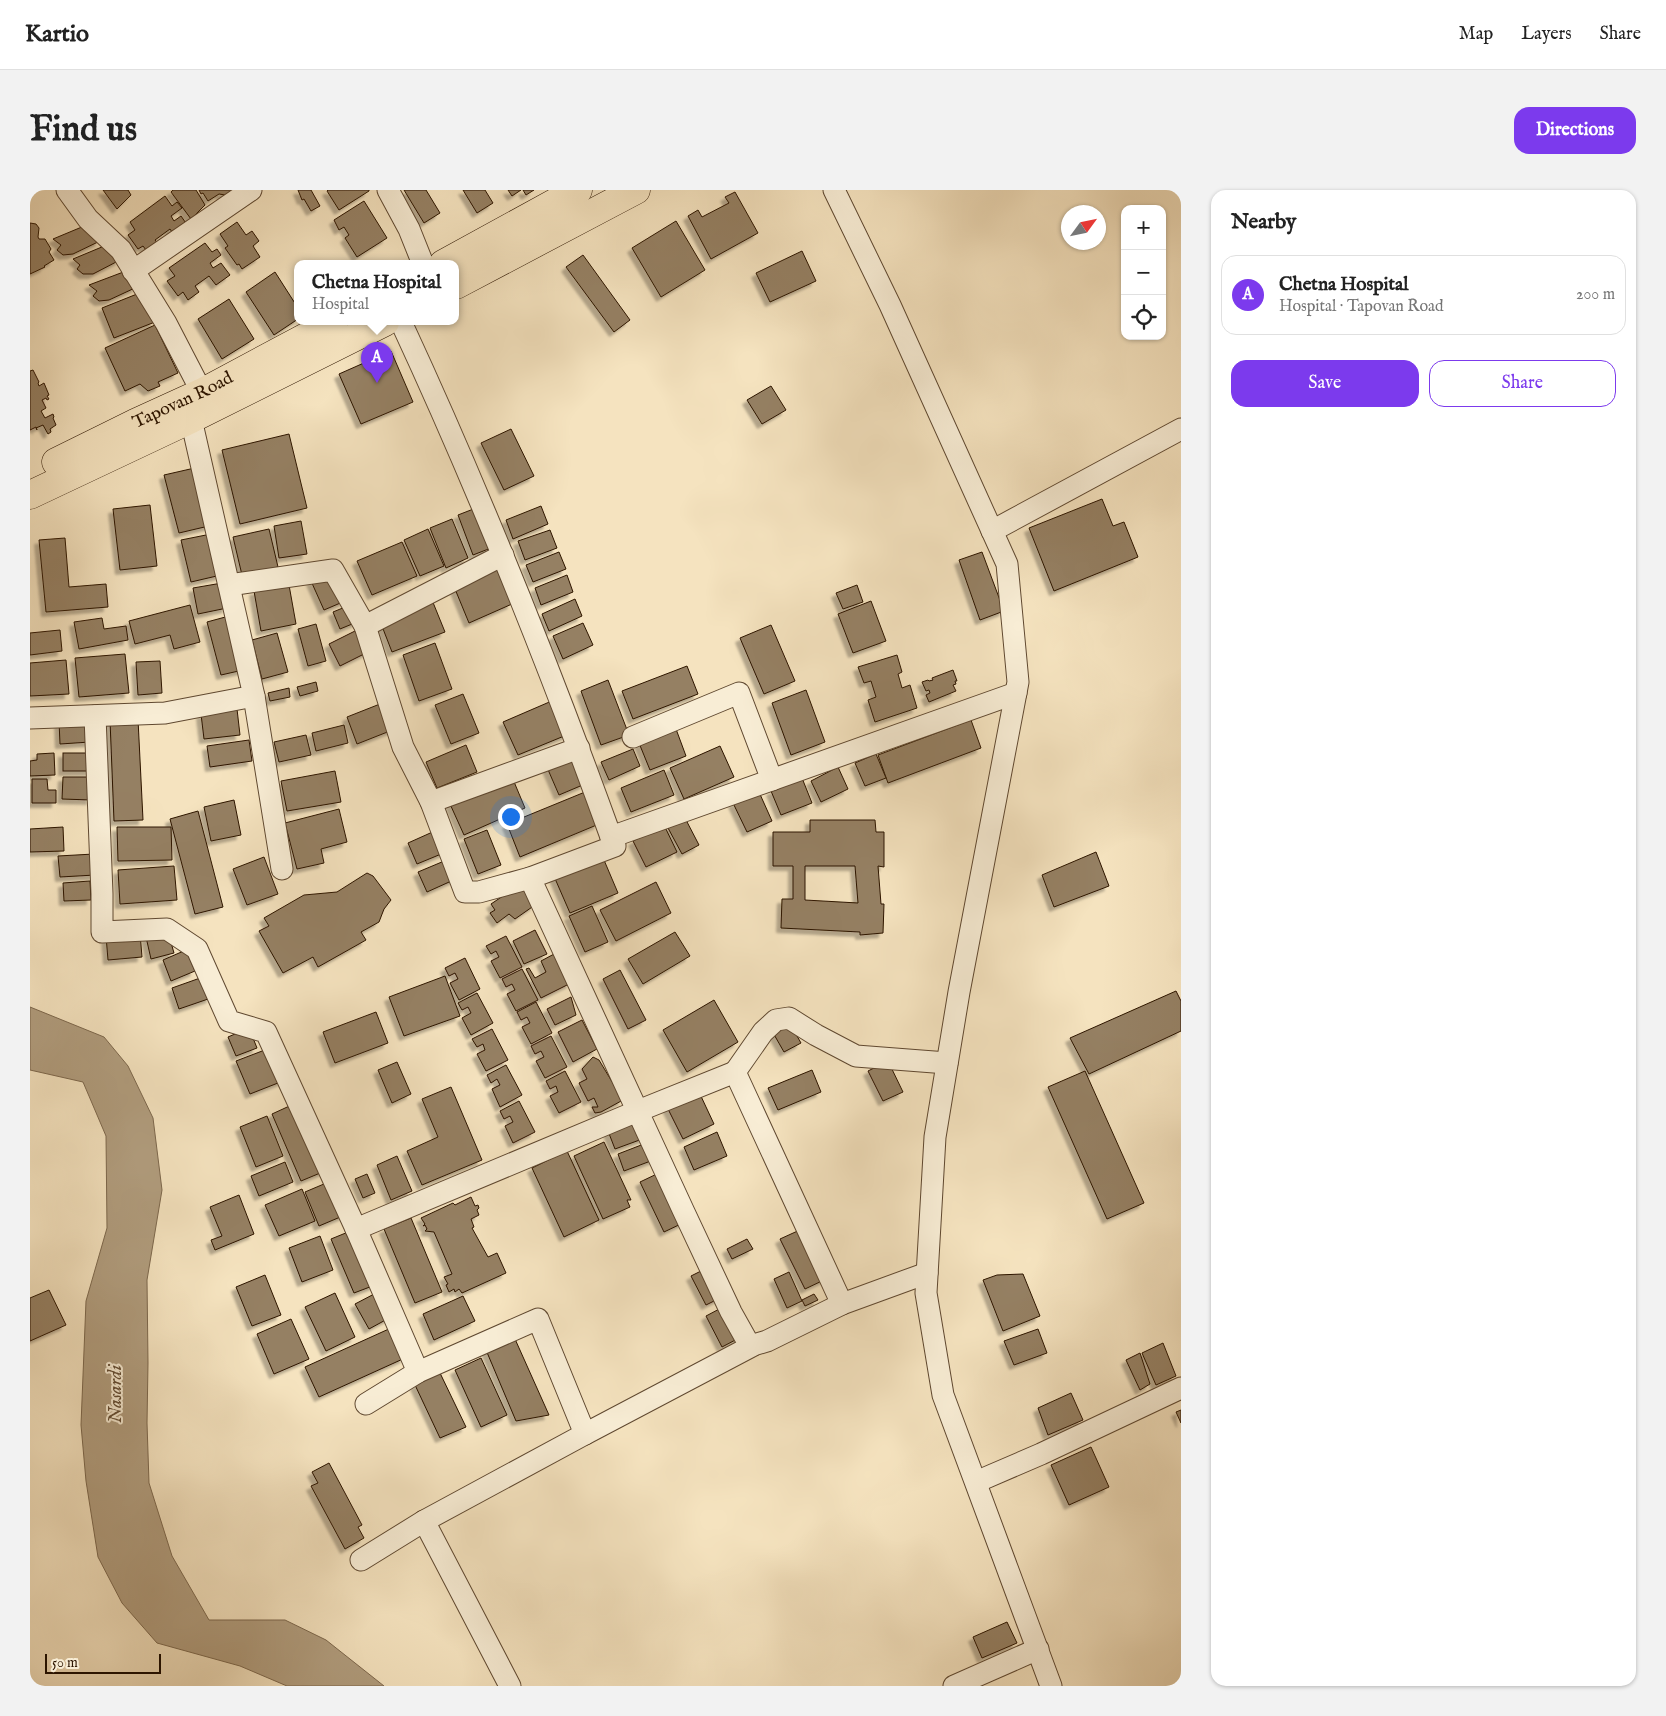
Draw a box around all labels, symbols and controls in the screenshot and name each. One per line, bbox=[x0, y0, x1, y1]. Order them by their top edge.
text: Kartio bbox=[25, 19, 89, 50]
text: Map bbox=[1459, 23, 1493, 46]
text: Layers bbox=[1521, 23, 1572, 46]
text: Share bbox=[1600, 23, 1641, 46]
button: Directions bbox=[1514, 107, 1636, 154]
text: Find us bbox=[30, 108, 137, 153]
north arrow bbox=[1061, 205, 1106, 250]
map controls bbox=[1121, 205, 1166, 340]
button: + bbox=[1121, 205, 1166, 250]
text: Nearby bbox=[1231, 209, 1296, 236]
button: − bbox=[1121, 250, 1166, 295]
popup bbox=[294, 260, 459, 325]
text: Chetna Hospital bbox=[312, 271, 441, 295]
text: Chetna Hospital bbox=[1279, 273, 1408, 297]
text: A bbox=[1243, 285, 1253, 305]
text: 200 m bbox=[1576, 285, 1615, 305]
text: Hospital bbox=[312, 295, 369, 315]
button: locate bbox=[1121, 295, 1166, 340]
text: Hospital · Tapovan Road bbox=[1279, 297, 1444, 317]
pin: A bbox=[361, 342, 393, 383]
button: Save bbox=[1231, 360, 1419, 407]
button: Share bbox=[1429, 360, 1616, 407]
street label: Tapovan Road bbox=[129, 366, 237, 434]
your location bbox=[498, 804, 524, 830]
water label: Nasardi bbox=[104, 1363, 128, 1423]
scale bar bbox=[45, 1651, 161, 1674]
text: 50 m bbox=[52, 1654, 78, 1672]

